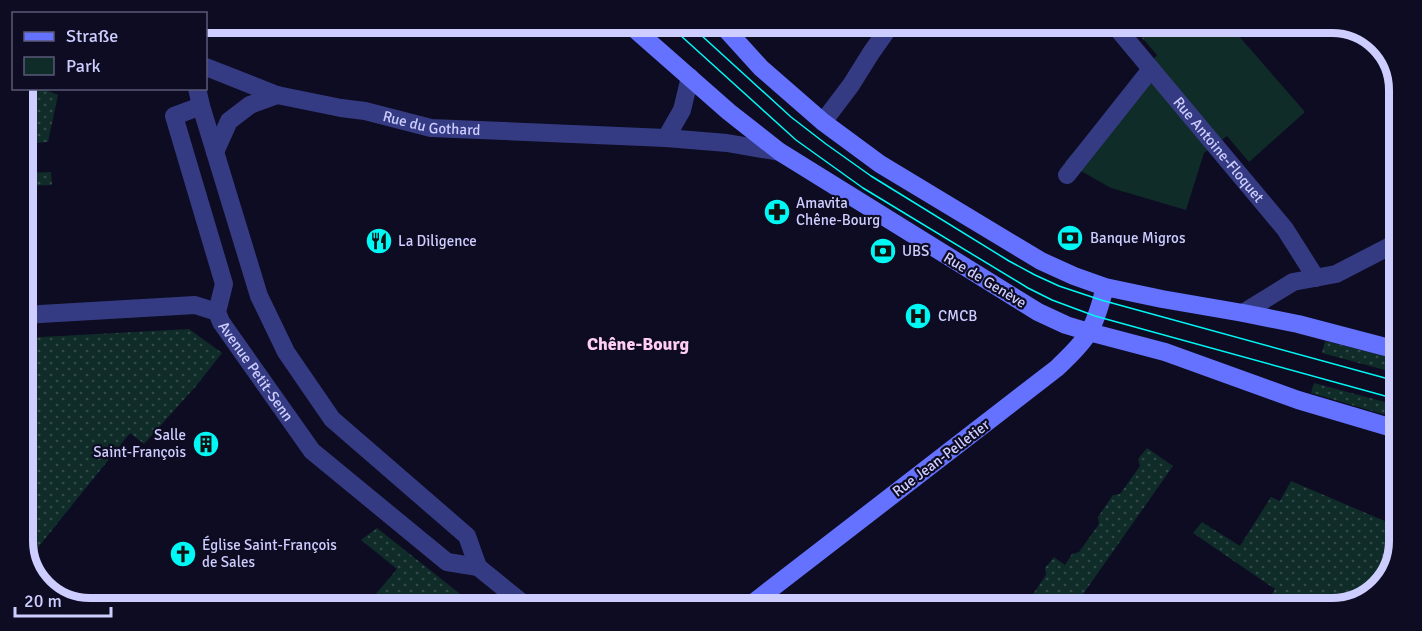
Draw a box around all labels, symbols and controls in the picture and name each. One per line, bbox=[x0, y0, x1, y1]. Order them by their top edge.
legend bbox=[12, 12, 207, 90]
text: Straße bbox=[66, 25, 118, 47]
text: Park bbox=[66, 55, 101, 77]
street label: Rue Antoine-Floquet bbox=[1169, 93, 1268, 206]
street label: Rue du Gothard bbox=[381, 107, 481, 139]
place label: Amavita Chêne-Bourg bbox=[796, 194, 880, 229]
pharmacy icon: Amavita Chêne-Bourg bbox=[762, 197, 792, 227]
bank icon: Banque Migros bbox=[1055, 223, 1085, 253]
restaurant icon: La Diligence bbox=[364, 226, 394, 256]
place label: Banque Migros bbox=[1090, 229, 1186, 247]
place label: La Diligence bbox=[398, 232, 477, 250]
bank icon: UBS bbox=[868, 236, 898, 266]
place label: UBS bbox=[902, 242, 929, 260]
street label: Rue de Genève bbox=[940, 248, 1030, 312]
hospital icon: CMCB bbox=[903, 301, 933, 331]
place label: CMCB bbox=[938, 307, 977, 325]
street label: Avenue Petit-Senn bbox=[214, 318, 297, 425]
district label: Chêne-Bourg bbox=[587, 333, 689, 355]
street label: Rue Jean-Pelletier bbox=[889, 415, 994, 500]
place label: Salle Saint-François bbox=[93, 426, 186, 461]
building icon: Salle Saint-François bbox=[191, 429, 221, 459]
place label: Église Saint-François de Sales bbox=[202, 535, 337, 571]
church icon: Église Saint-François de Sales bbox=[168, 539, 198, 569]
scale bar bbox=[15, 580, 111, 618]
text: 20 m bbox=[24, 590, 62, 612]

